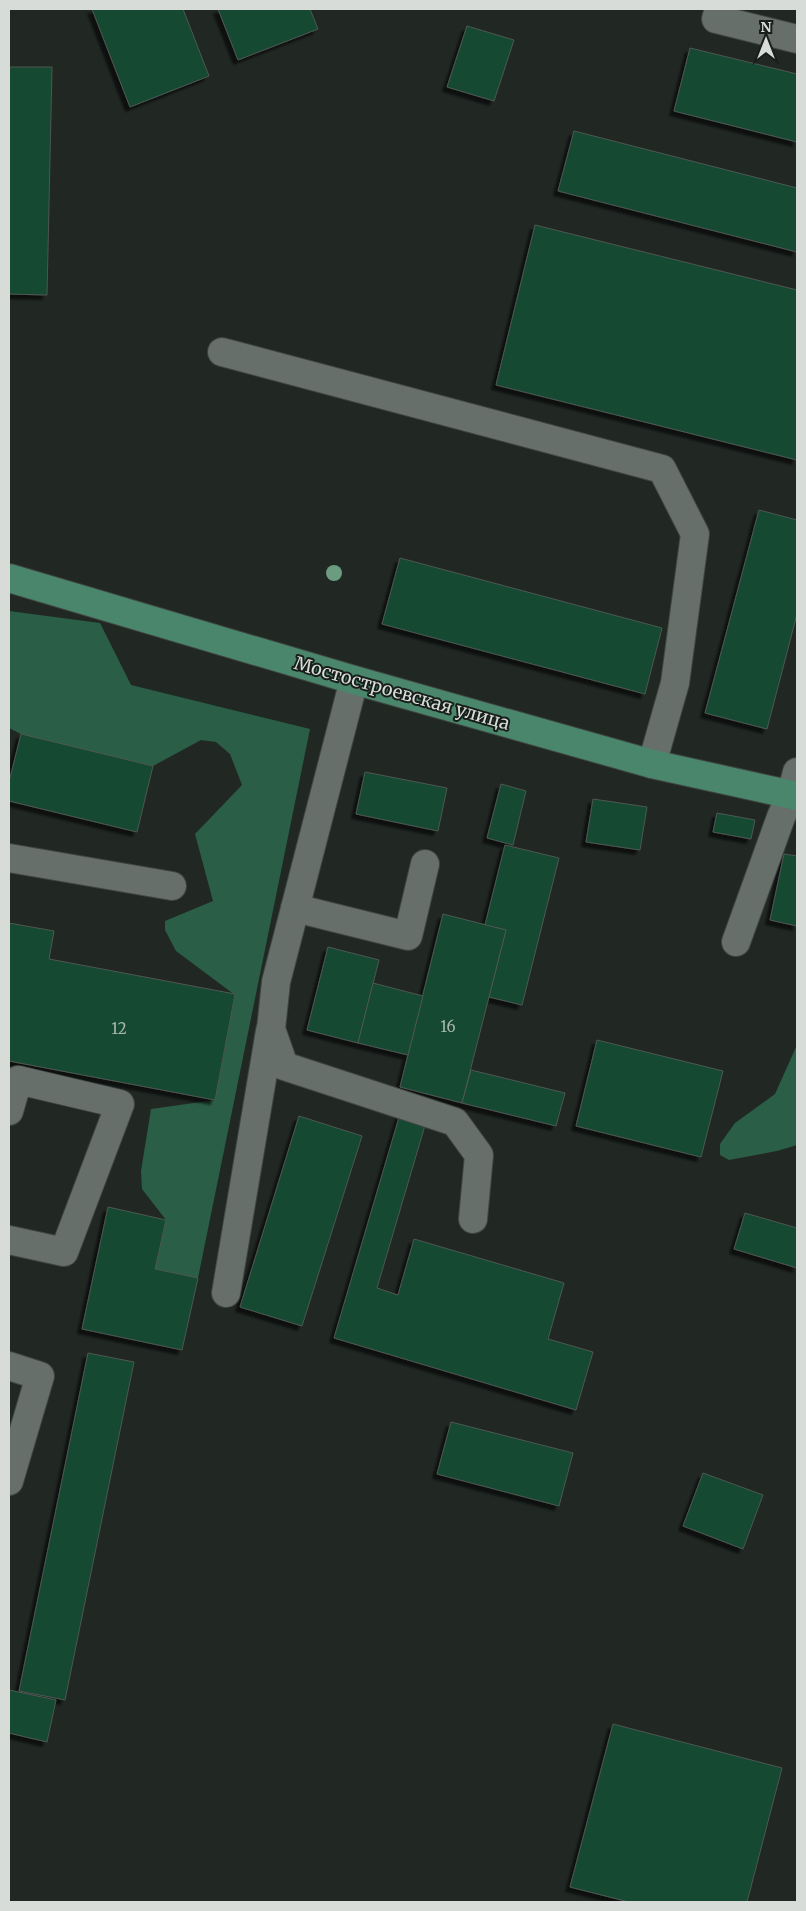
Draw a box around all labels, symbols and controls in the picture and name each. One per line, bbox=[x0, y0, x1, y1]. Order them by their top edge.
north arrow bbox=[741, 15, 791, 65]
text: N bbox=[760, 18, 772, 36]
street label: Мостостроевская улица bbox=[292, 651, 513, 735]
house number: 16 bbox=[440, 1017, 456, 1036]
house number: 12 bbox=[111, 1019, 127, 1038]

